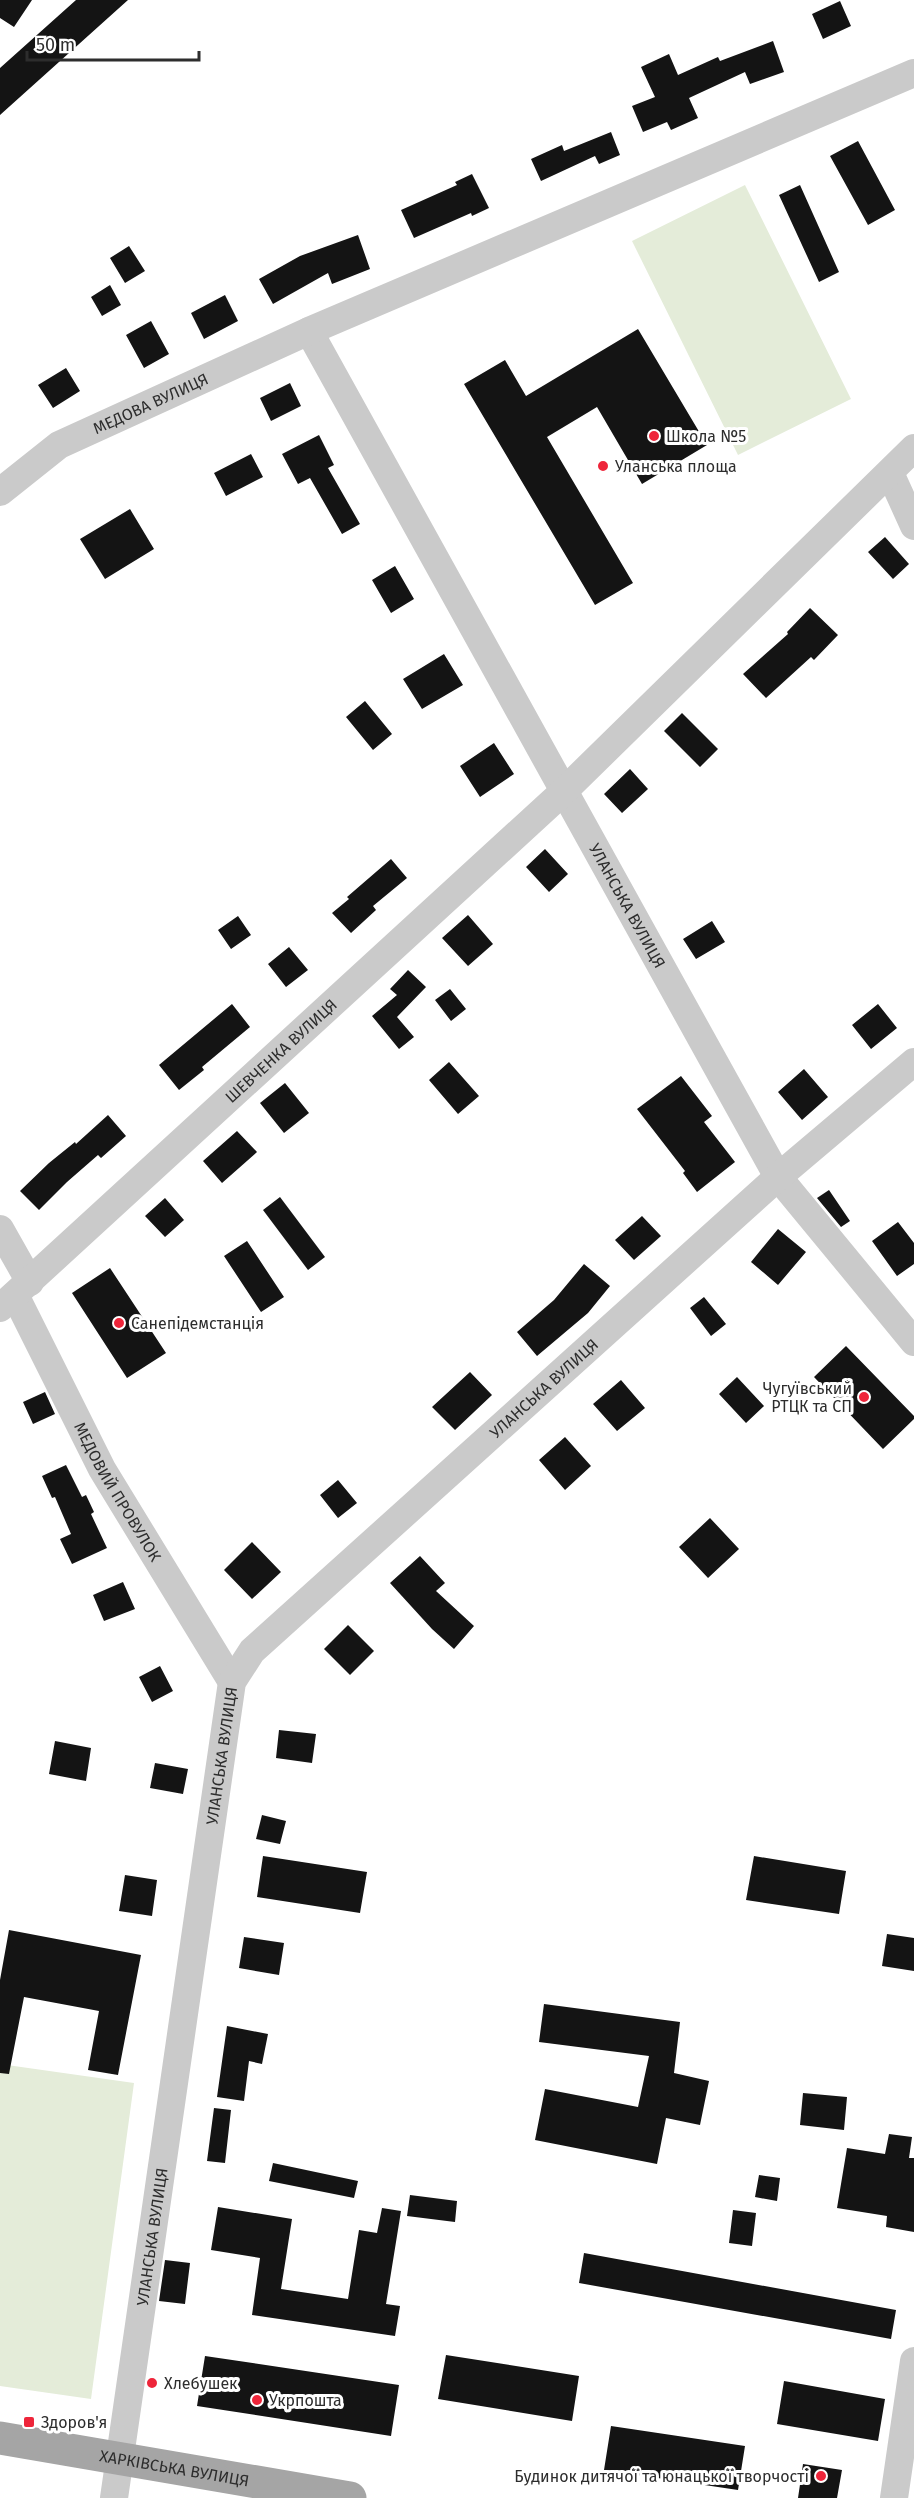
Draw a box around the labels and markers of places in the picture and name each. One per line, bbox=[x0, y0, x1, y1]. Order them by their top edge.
place label: Школа №5 bbox=[666, 427, 746, 446]
marker: Школа №5 bbox=[647, 429, 661, 443]
place label: Уланська площа bbox=[615, 457, 737, 476]
marker: Уланська площа bbox=[596, 459, 610, 473]
place label: Санепідемстанція bbox=[131, 1314, 264, 1333]
marker: Санепідемстанція bbox=[112, 1316, 126, 1330]
place label: Чугуївський РТЦК та СП bbox=[763, 1379, 852, 1416]
marker: Чугуївський РТЦК та СП bbox=[857, 1390, 871, 1404]
place label: Хлебушек bbox=[164, 2374, 238, 2393]
marker: Хлебушек bbox=[145, 2376, 159, 2390]
place label: Укрпошта bbox=[269, 2391, 342, 2410]
marker: Укрпошта bbox=[250, 2393, 264, 2407]
place label: Здоров'я bbox=[41, 2413, 107, 2432]
marker: Здоров'я bbox=[22, 2415, 36, 2429]
place label: Будинок дитячої та юнацької творчості bbox=[514, 2467, 809, 2486]
marker: Будинок дитячої та юнацької творчості bbox=[814, 2469, 828, 2483]

